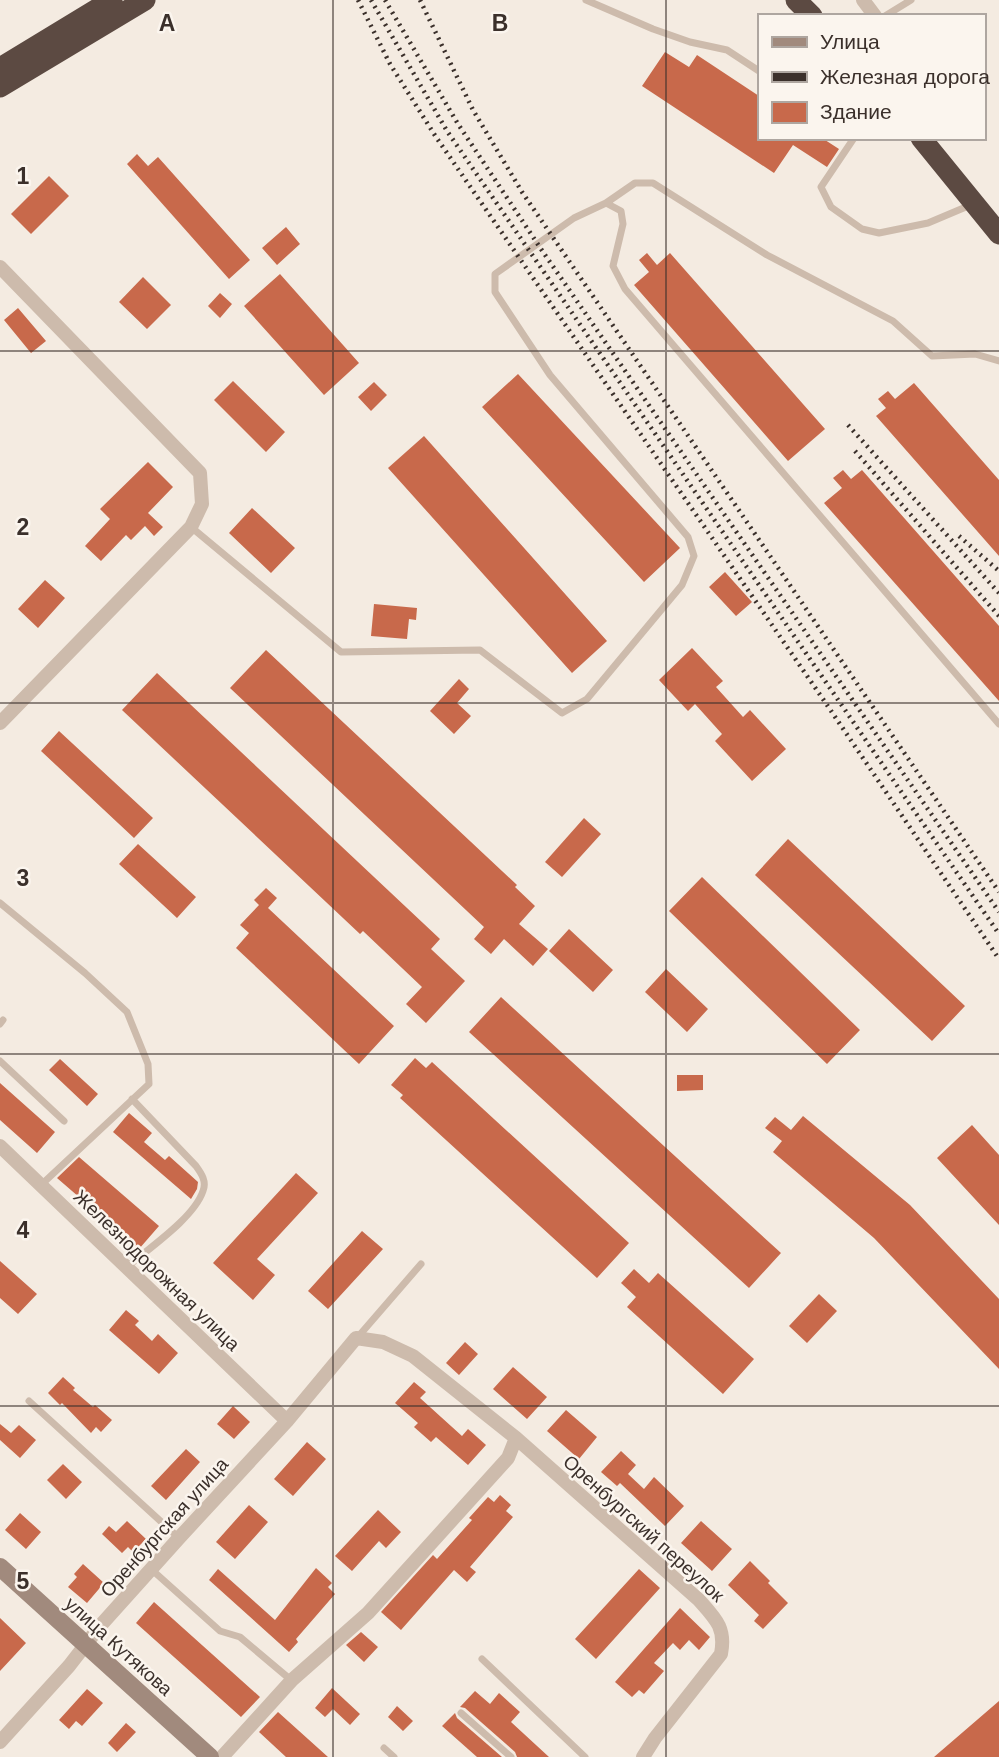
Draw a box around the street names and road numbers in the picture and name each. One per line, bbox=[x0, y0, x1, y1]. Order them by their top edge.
street label: Железнодорожная улица bbox=[70, 1186, 244, 1355]
street label: Оренбургский переулок bbox=[559, 1451, 729, 1606]
street label: Оренбургская улица bbox=[96, 1453, 233, 1601]
street label: улица Кутякова bbox=[61, 1593, 177, 1700]

